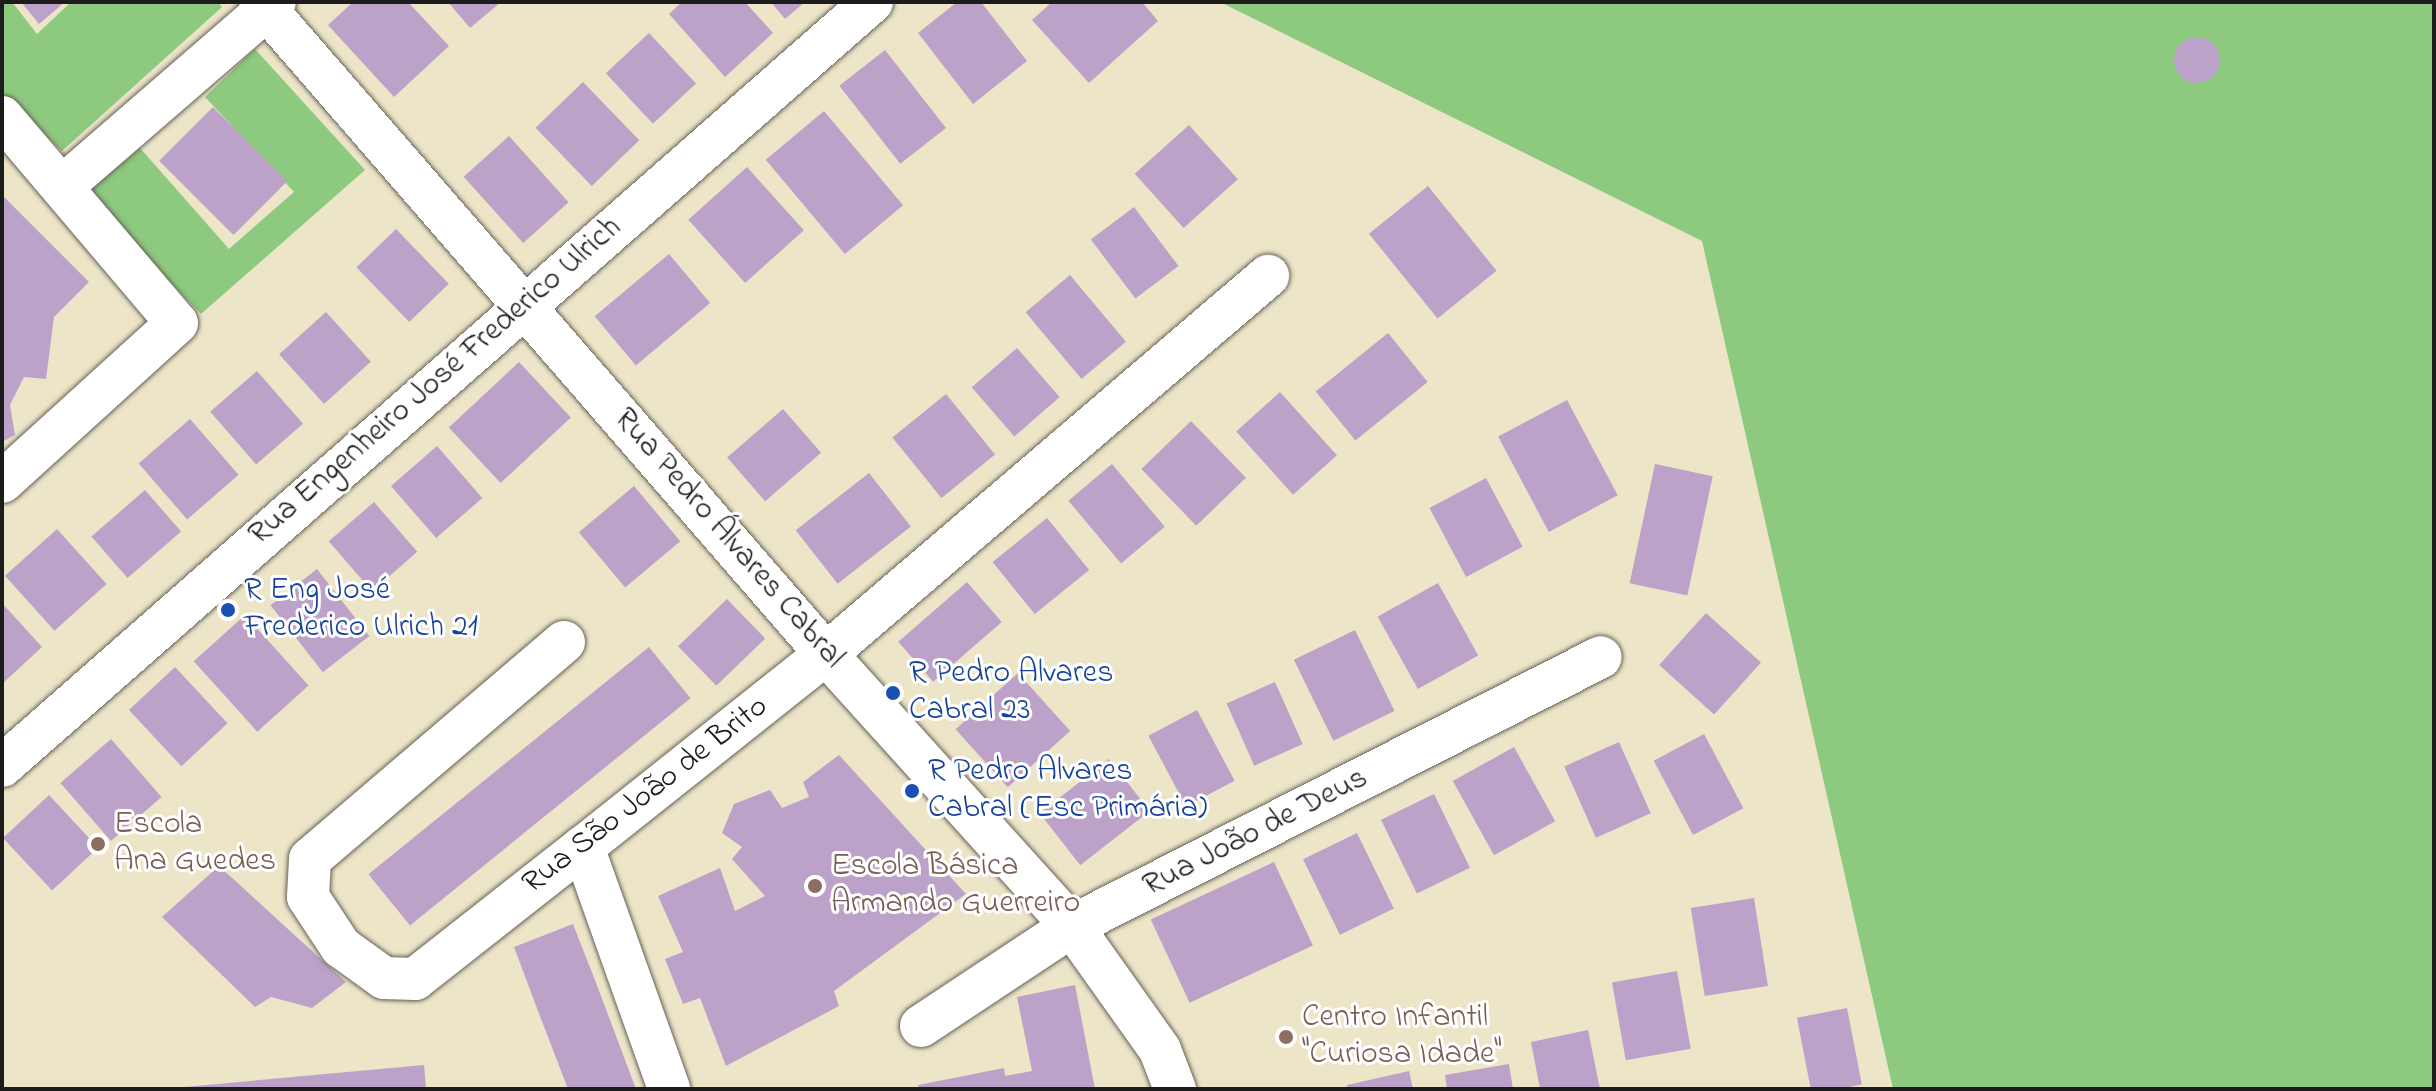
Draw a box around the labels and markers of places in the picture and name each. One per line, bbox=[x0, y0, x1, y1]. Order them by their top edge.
place label: R Eng José Frederico Ulrich 21 bbox=[244, 573, 478, 648]
marker: R Eng José Frederico Ulrich 21 bbox=[219, 601, 237, 619]
place label: R Pedro Alvares Cabral 23 bbox=[909, 656, 1113, 731]
marker: R Pedro Alvares Cabral 23 bbox=[884, 684, 902, 702]
place label: R Pedro Alvares Cabral (Esc Primária) bbox=[928, 754, 1207, 829]
marker: R Pedro Alvares Cabral (Esc Primária) bbox=[903, 782, 921, 800]
place label: Escola Ana Guedes bbox=[114, 807, 276, 882]
marker: Escola Ana Guedes bbox=[89, 835, 107, 853]
place label: Escola Básica Armando Guerreiro bbox=[831, 849, 1080, 924]
marker: Escola Básica Armando Guerreiro bbox=[806, 877, 824, 895]
place label: Centro Infantil "Curiosa Idade" bbox=[1302, 1000, 1502, 1075]
marker: Centro Infantil "Curiosa Idade" bbox=[1277, 1028, 1295, 1046]

